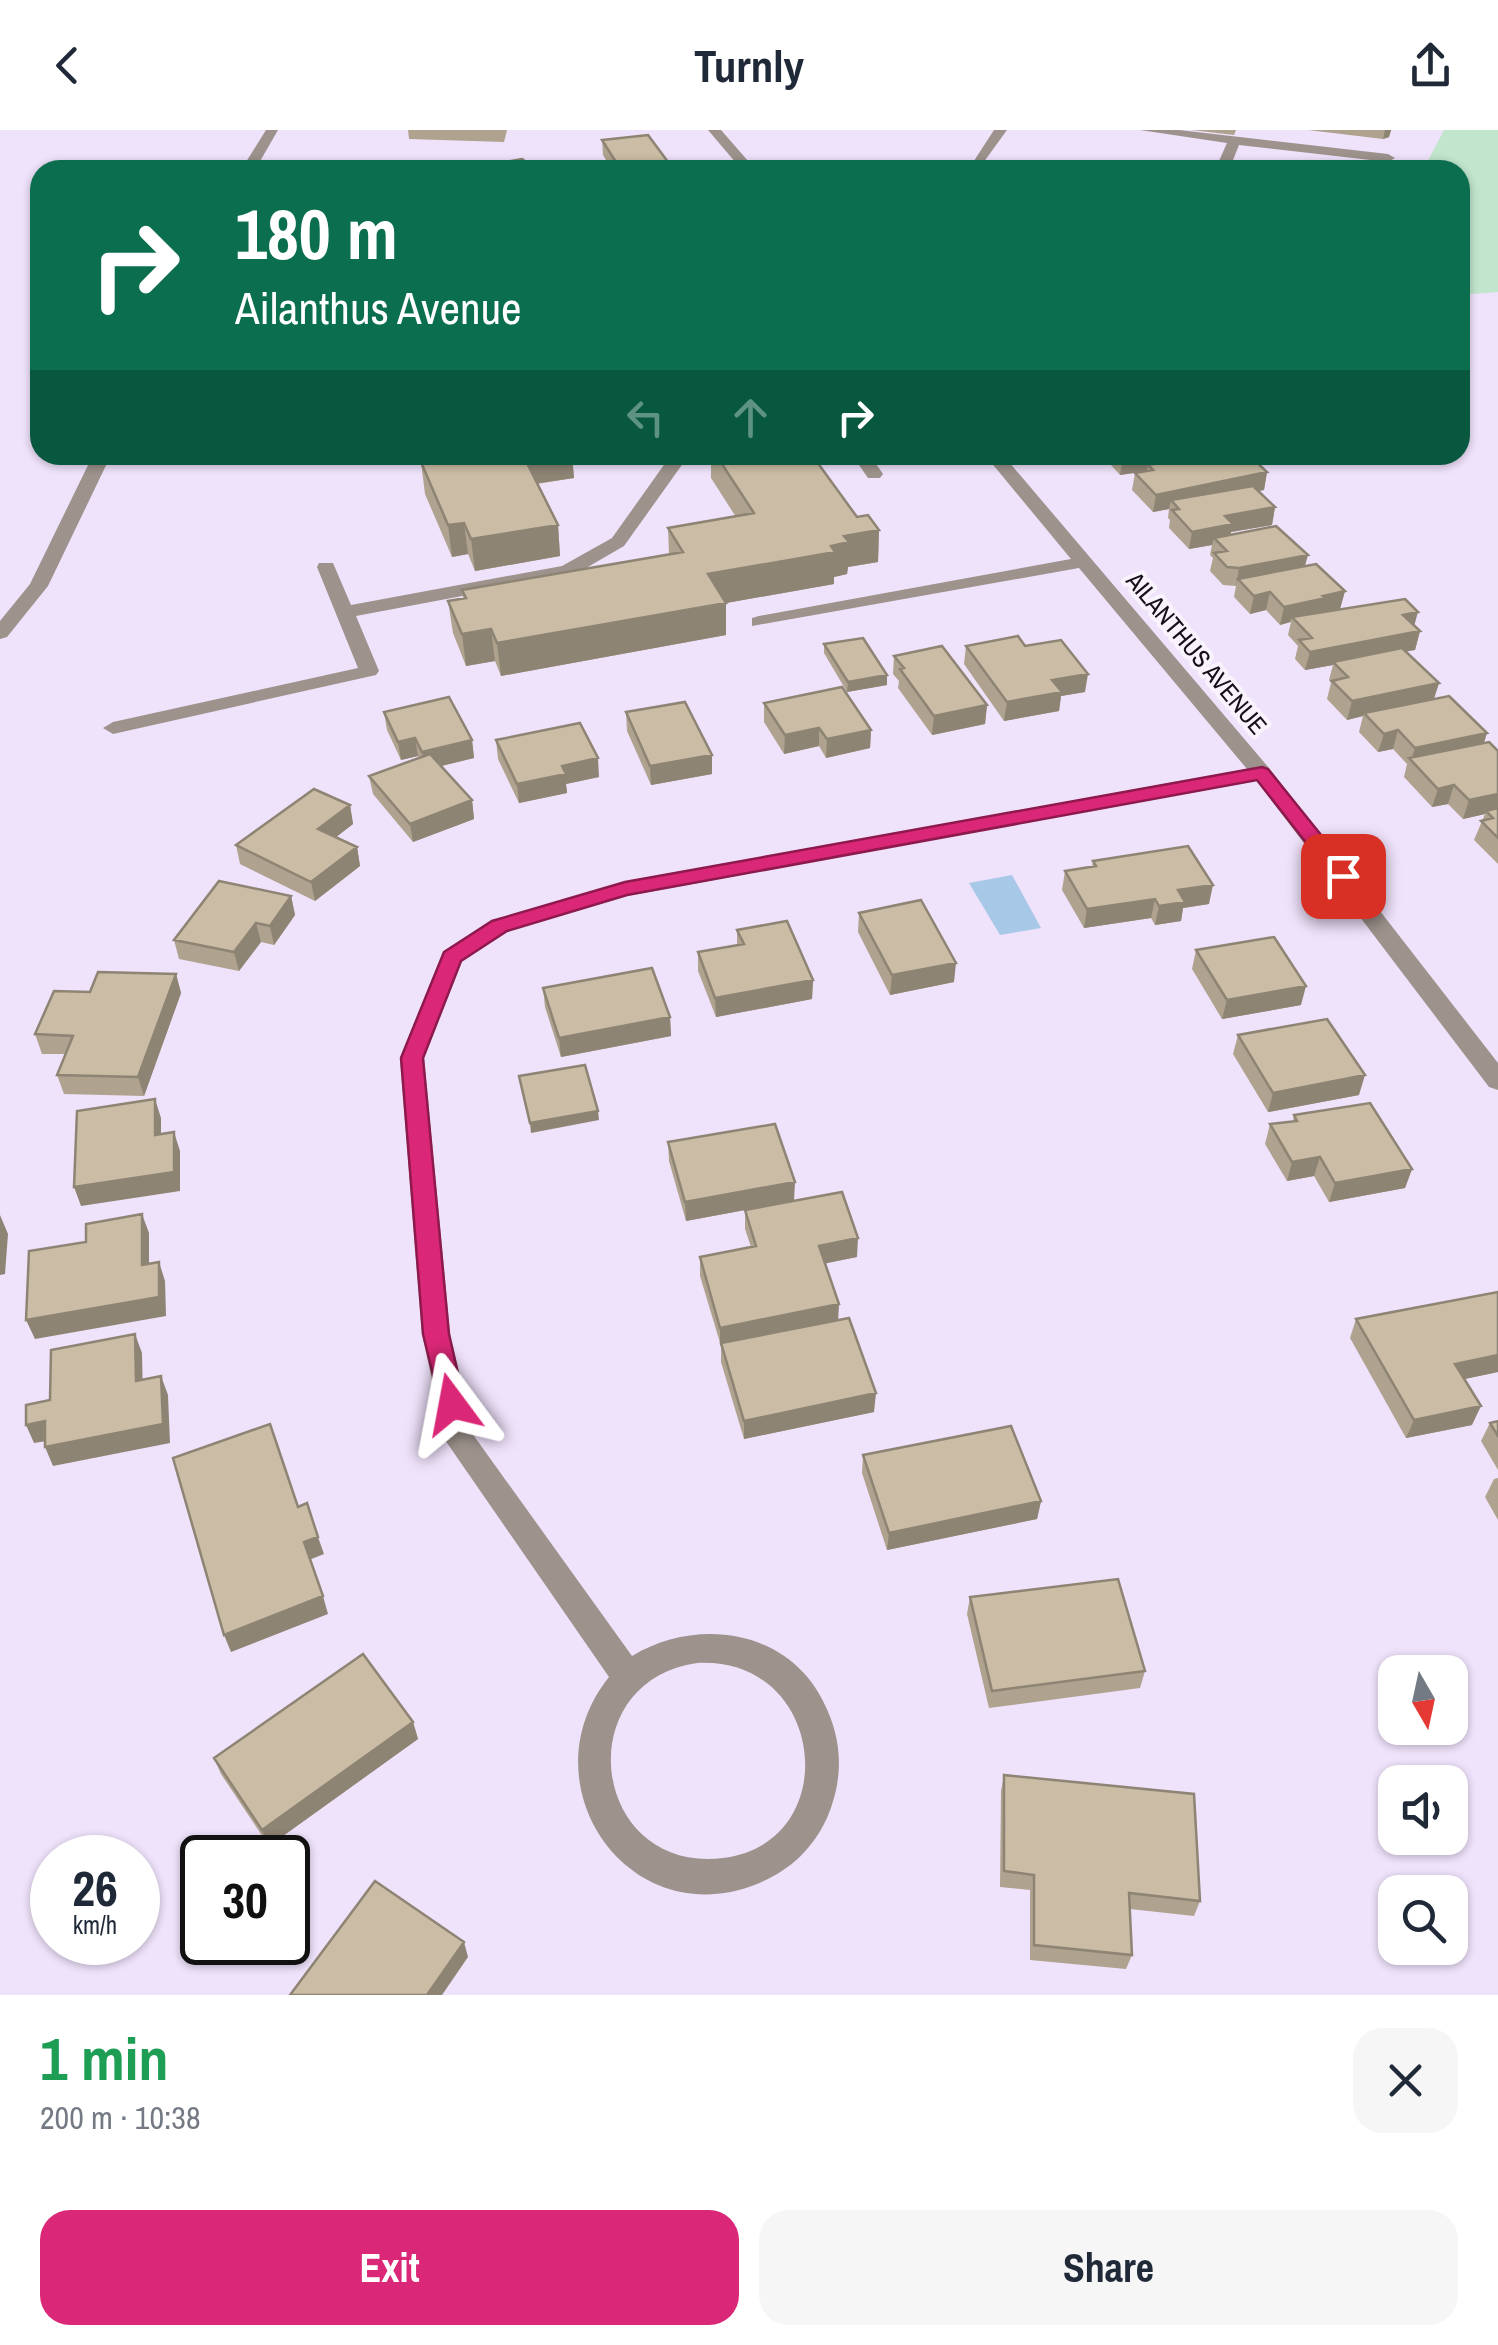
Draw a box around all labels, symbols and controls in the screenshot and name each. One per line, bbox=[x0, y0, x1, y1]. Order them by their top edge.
text: Turnly bbox=[694, 35, 804, 96]
icon: back bbox=[40, 38, 95, 93]
icon: share bbox=[1403, 38, 1458, 93]
text: 180 m bbox=[235, 187, 398, 281]
icon: right bbox=[70, 200, 200, 330]
text: Ailanthus Avenue bbox=[235, 277, 522, 338]
icon: left bbox=[618, 390, 673, 445]
icon: ahead bbox=[723, 390, 778, 445]
icon: right bbox=[828, 390, 883, 445]
street label: AILANTHUS AVENUE bbox=[1118, 564, 1275, 741]
pin bbox=[1301, 834, 1386, 919]
icon: arrive bbox=[1316, 849, 1371, 904]
position arrow bbox=[400, 1352, 504, 1456]
north arrow bbox=[1378, 1655, 1468, 1745]
map controls bbox=[1378, 1655, 1468, 1965]
button: sound bbox=[1378, 1765, 1468, 1855]
speed limit sign: 30 bbox=[180, 1835, 310, 1965]
text: 26 bbox=[72, 1854, 118, 1922]
button: search bbox=[1378, 1875, 1468, 1965]
text: km/h bbox=[73, 1908, 117, 1942]
text: 1 min bbox=[40, 2018, 169, 2099]
button: close bbox=[1353, 2028, 1458, 2133]
text: 200 m · 10:38 bbox=[40, 2096, 200, 2139]
button: Exit bbox=[40, 2210, 739, 2325]
button: Share bbox=[759, 2210, 1458, 2325]

